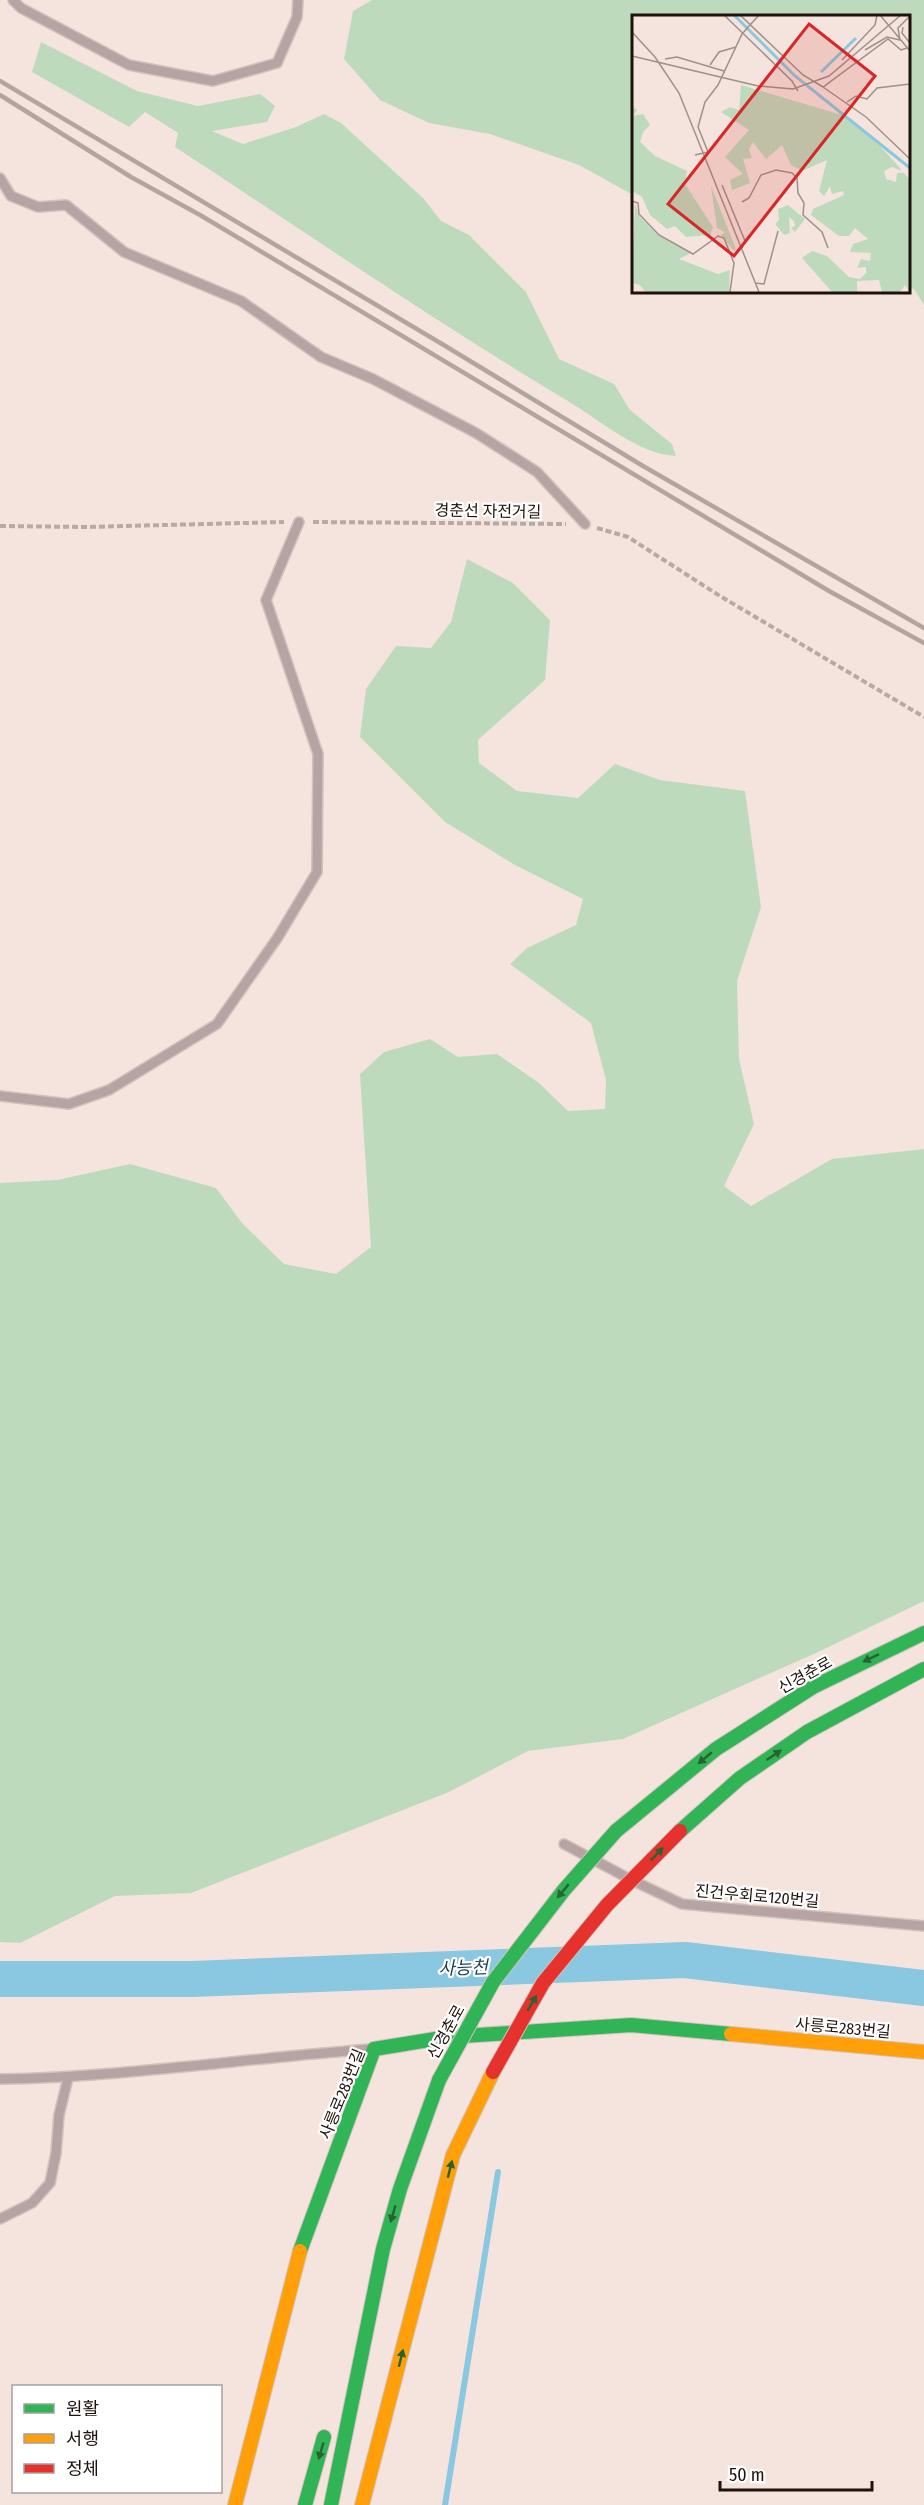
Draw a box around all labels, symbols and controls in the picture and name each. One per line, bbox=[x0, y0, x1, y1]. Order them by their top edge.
inset map bbox=[632, 15, 909, 292]
street label: 경춘선 자전거길 bbox=[434, 501, 542, 521]
street label: 신경춘로 bbox=[775, 1652, 836, 1698]
one-way arrow bbox=[863, 1654, 880, 1663]
one-way arrow bbox=[766, 1749, 782, 1761]
one-way arrow bbox=[697, 1752, 712, 1764]
one-way arrow bbox=[650, 1847, 664, 1861]
street label: 진건우회로120번길 bbox=[694, 1881, 820, 1911]
one-way arrow bbox=[557, 1883, 570, 1899]
water label: 사능천 bbox=[438, 1956, 491, 1980]
one-way arrow bbox=[527, 1994, 537, 2011]
street label: 신경춘로 bbox=[423, 2001, 469, 2062]
street label: 사릉로283번길 bbox=[794, 2014, 892, 2042]
street label: 사릉로283번길 bbox=[315, 2046, 369, 2142]
one-way arrow bbox=[445, 2160, 455, 2178]
one-way arrow bbox=[387, 2205, 397, 2223]
one-way arrow bbox=[397, 2349, 407, 2367]
legend bbox=[12, 2385, 222, 2493]
text: 원활 bbox=[66, 2398, 99, 2420]
text: 서행 bbox=[66, 2428, 99, 2450]
one-way arrow bbox=[315, 2442, 325, 2460]
scale bar bbox=[720, 2454, 872, 2492]
text: 정체 bbox=[66, 2458, 99, 2480]
text: 50 m bbox=[729, 2464, 765, 2486]

